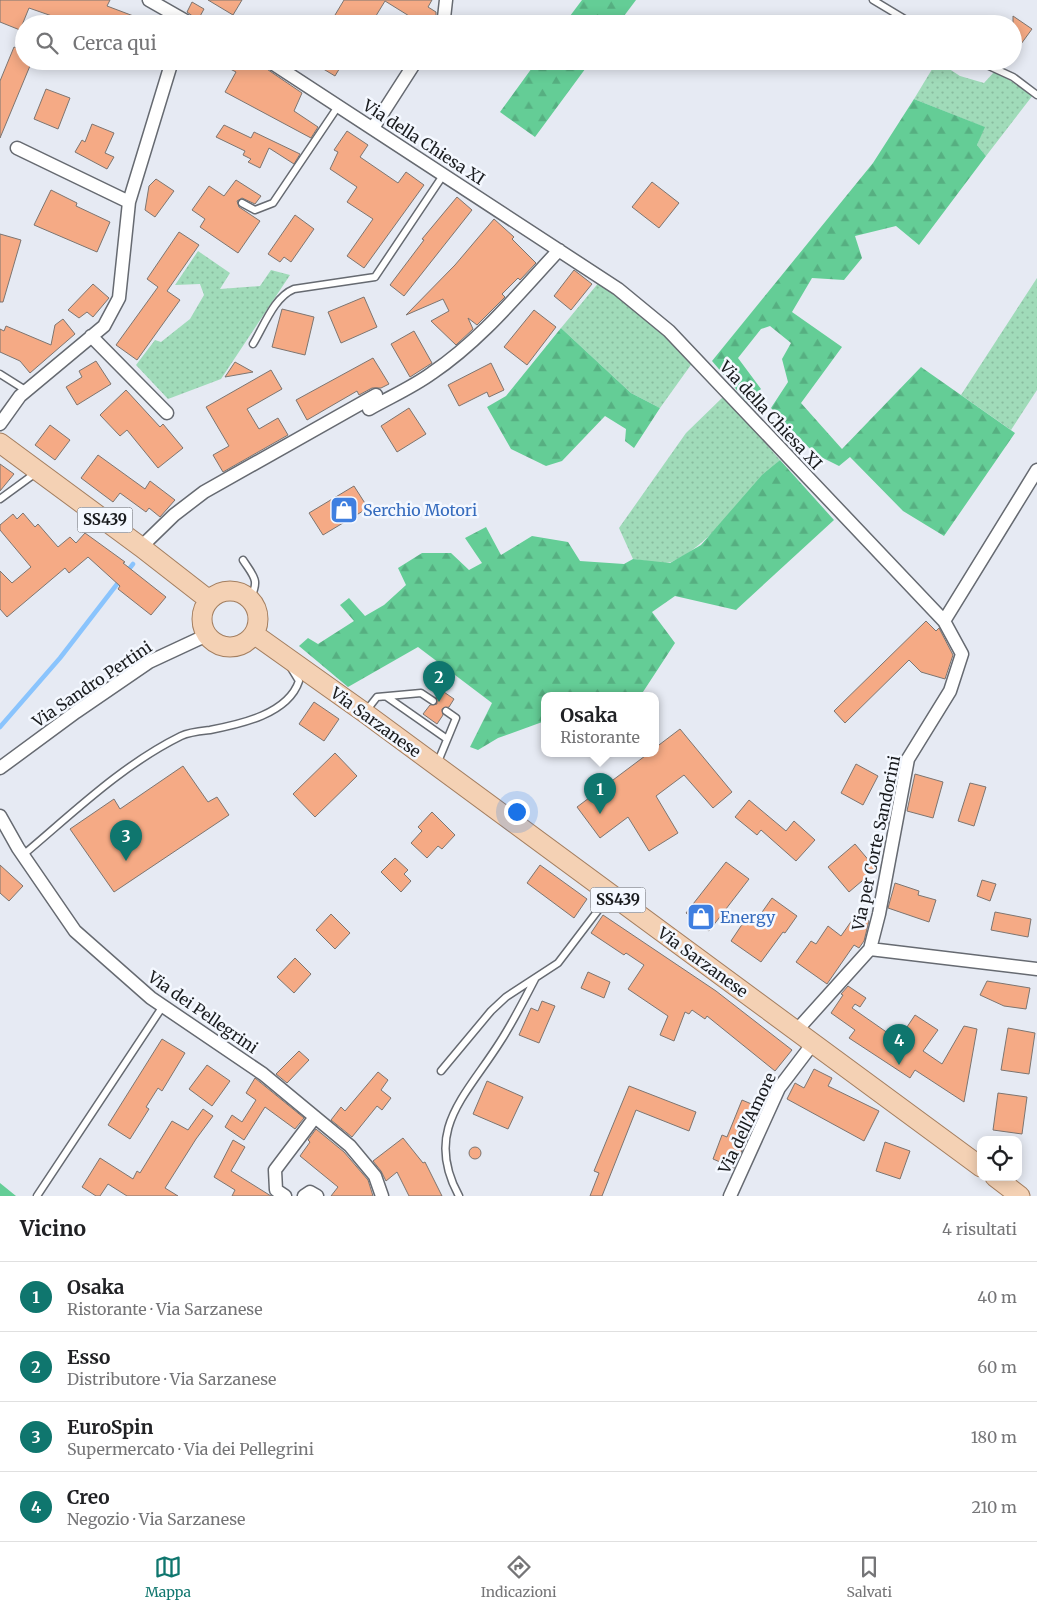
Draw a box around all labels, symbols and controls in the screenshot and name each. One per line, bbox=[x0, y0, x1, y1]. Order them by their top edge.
search box bbox=[15, 15, 1022, 70]
icon: search bbox=[33, 29, 61, 57]
text: Cerca qui bbox=[73, 31, 157, 55]
street label: Via della Chiesa XI bbox=[359, 95, 489, 189]
street label: Via della Chiesa XI bbox=[715, 356, 826, 473]
shop icon: Serchio Motori bbox=[329, 495, 359, 525]
place label: Serchio Motori bbox=[363, 500, 477, 520]
road number: SS439 bbox=[78, 508, 132, 532]
street label: Via Sandro Pertini bbox=[28, 637, 155, 732]
pin: 2 bbox=[423, 661, 455, 702]
street label: Via Sarzanese bbox=[326, 682, 425, 761]
popup bbox=[541, 692, 659, 757]
text: Osaka bbox=[560, 703, 618, 727]
text: Ristorante bbox=[560, 727, 640, 747]
street label: Via per Corte Sandorini bbox=[847, 754, 904, 933]
pin: 1 bbox=[584, 773, 616, 814]
your location bbox=[504, 799, 530, 825]
pin: 3 bbox=[110, 820, 142, 861]
road number: SS439 bbox=[590, 888, 646, 912]
shop icon: Energy bbox=[686, 902, 716, 932]
place label: Energy bbox=[720, 907, 776, 927]
street label: Via Sarzanese bbox=[653, 922, 752, 1001]
street label: Via dei Pellegrini bbox=[143, 966, 262, 1057]
pin: 4 bbox=[883, 1024, 915, 1065]
street label: Via dell'Amore bbox=[714, 1069, 780, 1178]
map controls bbox=[977, 1136, 1022, 1181]
button: locate bbox=[977, 1136, 1022, 1181]
text: Vicino bbox=[20, 1215, 86, 1242]
text: 4 risultati bbox=[942, 1219, 1017, 1239]
text: Osaka bbox=[67, 1275, 124, 1299]
text: 1 bbox=[32, 1287, 40, 1307]
text: 40 m bbox=[977, 1287, 1017, 1307]
text: Ristorante · Via Sarzanese bbox=[67, 1299, 263, 1319]
text: Esso bbox=[67, 1345, 110, 1369]
text: 2 bbox=[31, 1357, 41, 1377]
text: 60 m bbox=[977, 1357, 1017, 1377]
text: Distributore · Via Sarzanese bbox=[67, 1369, 276, 1389]
text: EuroSpin bbox=[67, 1415, 153, 1439]
text: 3 bbox=[31, 1427, 41, 1447]
text: 180 m bbox=[971, 1427, 1017, 1447]
text: Supermercato · Via dei Pellegrini bbox=[67, 1439, 314, 1459]
text: Creo bbox=[67, 1485, 110, 1509]
text: 4 bbox=[31, 1497, 41, 1517]
text: 210 m bbox=[972, 1497, 1017, 1517]
text: Negozio · Via Sarzanese bbox=[67, 1509, 245, 1529]
tab: Mappa bbox=[145, 1553, 191, 1601]
tab: Indicazioni bbox=[481, 1553, 557, 1601]
tab: Salvati bbox=[846, 1553, 892, 1601]

